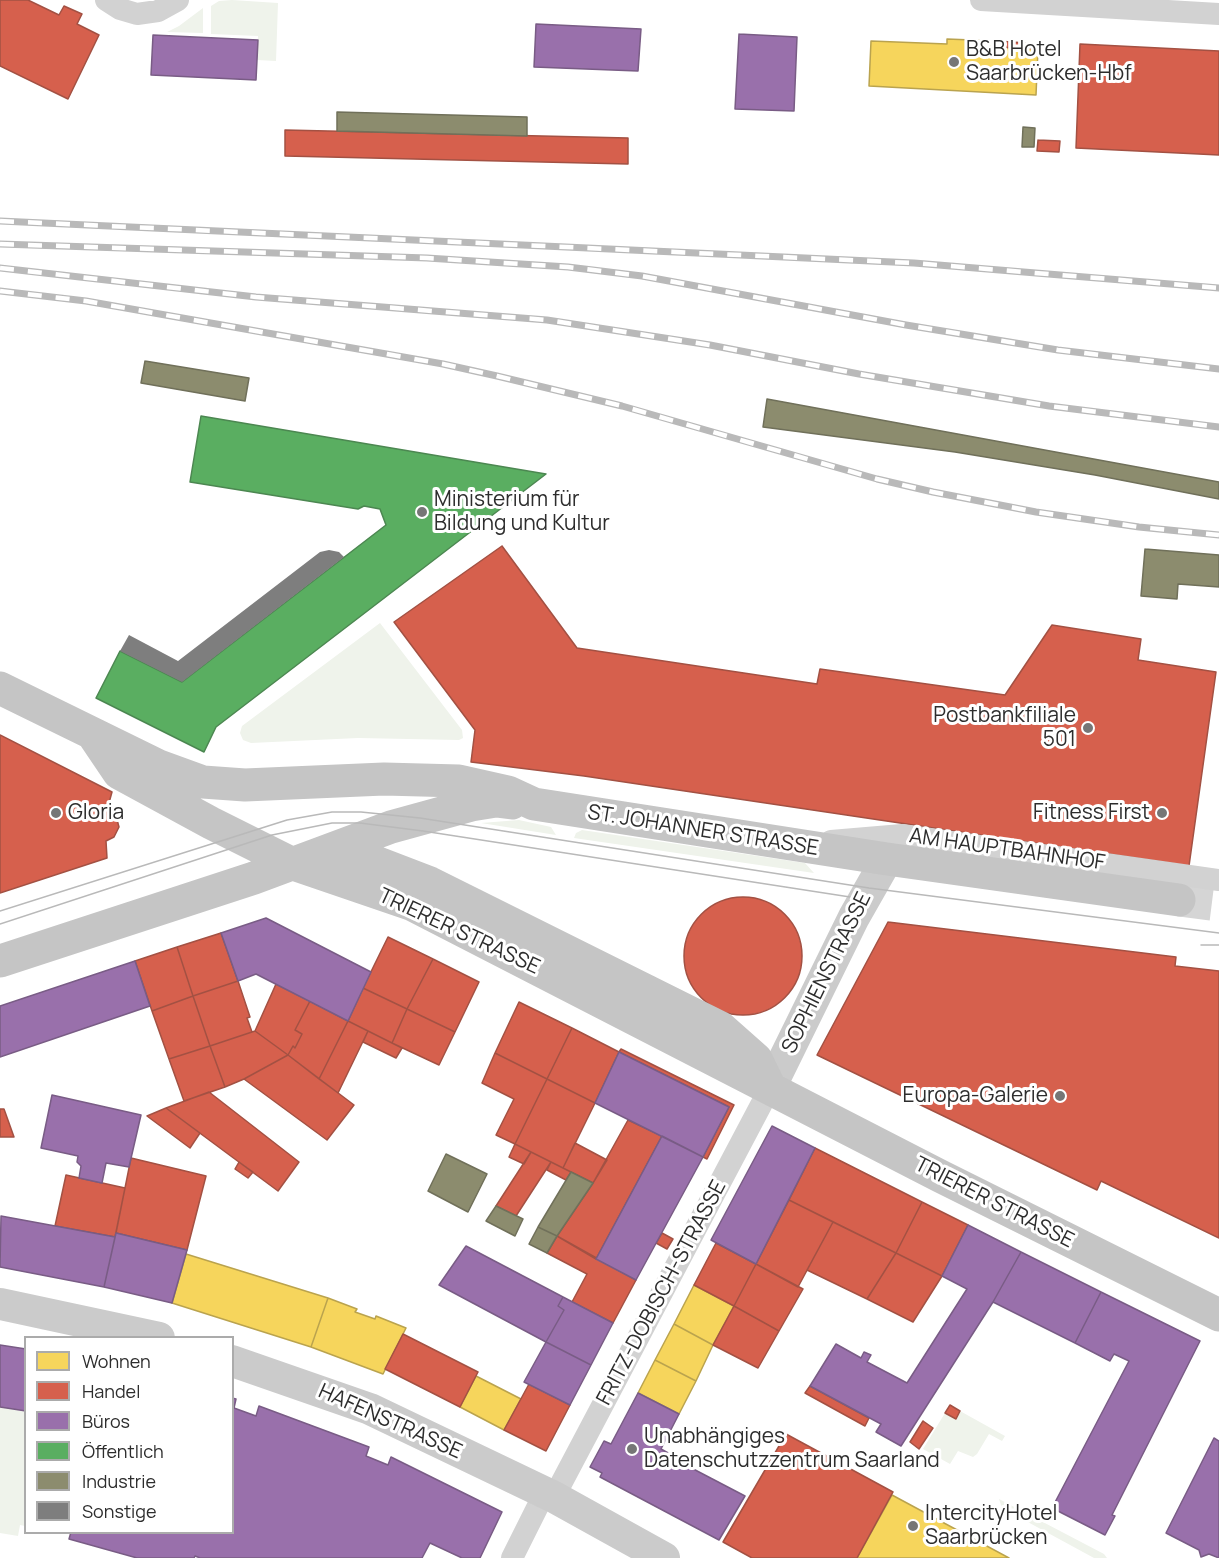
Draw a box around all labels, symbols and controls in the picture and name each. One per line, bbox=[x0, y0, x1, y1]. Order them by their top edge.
place label: B&B Hotel Saarbrücken-Hbf bbox=[966, 37, 1132, 87]
marker: B&B Hotel Saarbrücken-Hbf bbox=[947, 55, 961, 69]
place label: Ministerium für Bildung und Kultur bbox=[434, 487, 610, 537]
marker: Ministerium für Bildung und Kultur bbox=[415, 505, 429, 519]
place label: Postbankfiliale 501 bbox=[933, 703, 1076, 753]
marker: Postbankfiliale 501 bbox=[1081, 721, 1095, 735]
place label: Gloria bbox=[68, 800, 124, 826]
street label: ST. JOHANNER STRASSE bbox=[586, 800, 820, 862]
place label: Fitness First bbox=[1033, 800, 1150, 826]
marker: Gloria bbox=[49, 806, 63, 820]
marker: Fitness First bbox=[1155, 806, 1169, 820]
street label: AM HAUPTBAHNHOF bbox=[907, 824, 1107, 876]
street label: TRIERER STRASSE bbox=[374, 884, 544, 980]
street label: SOPHIENSTRASSE bbox=[777, 888, 877, 1058]
place label: Europa-Galerie bbox=[902, 1083, 1048, 1109]
marker: Europa-Galerie bbox=[1053, 1089, 1067, 1103]
street label: TRIERER STRASSE bbox=[910, 1152, 1078, 1254]
street label: FRITZ-DOBISCH-STRASSE bbox=[592, 1176, 732, 1410]
legend bbox=[24, 1336, 234, 1534]
text: Wohnen bbox=[82, 1349, 151, 1373]
text: Handel bbox=[82, 1379, 140, 1403]
street label: HAFENSTRASSE bbox=[314, 1379, 466, 1465]
text: Büros bbox=[82, 1409, 130, 1433]
place label: Unabhängiges Datenschutzzentrum Saarland bbox=[644, 1424, 940, 1474]
text: Öffentlich bbox=[82, 1439, 164, 1463]
marker: Unabhängiges Datenschutzzentrum Saarland bbox=[625, 1442, 639, 1456]
text: Industrie bbox=[82, 1469, 156, 1493]
text: Sonstige bbox=[82, 1499, 156, 1523]
place label: IntercityHotel Saarbrücken bbox=[925, 1501, 1057, 1551]
marker: IntercityHotel Saarbrücken bbox=[906, 1519, 920, 1533]

